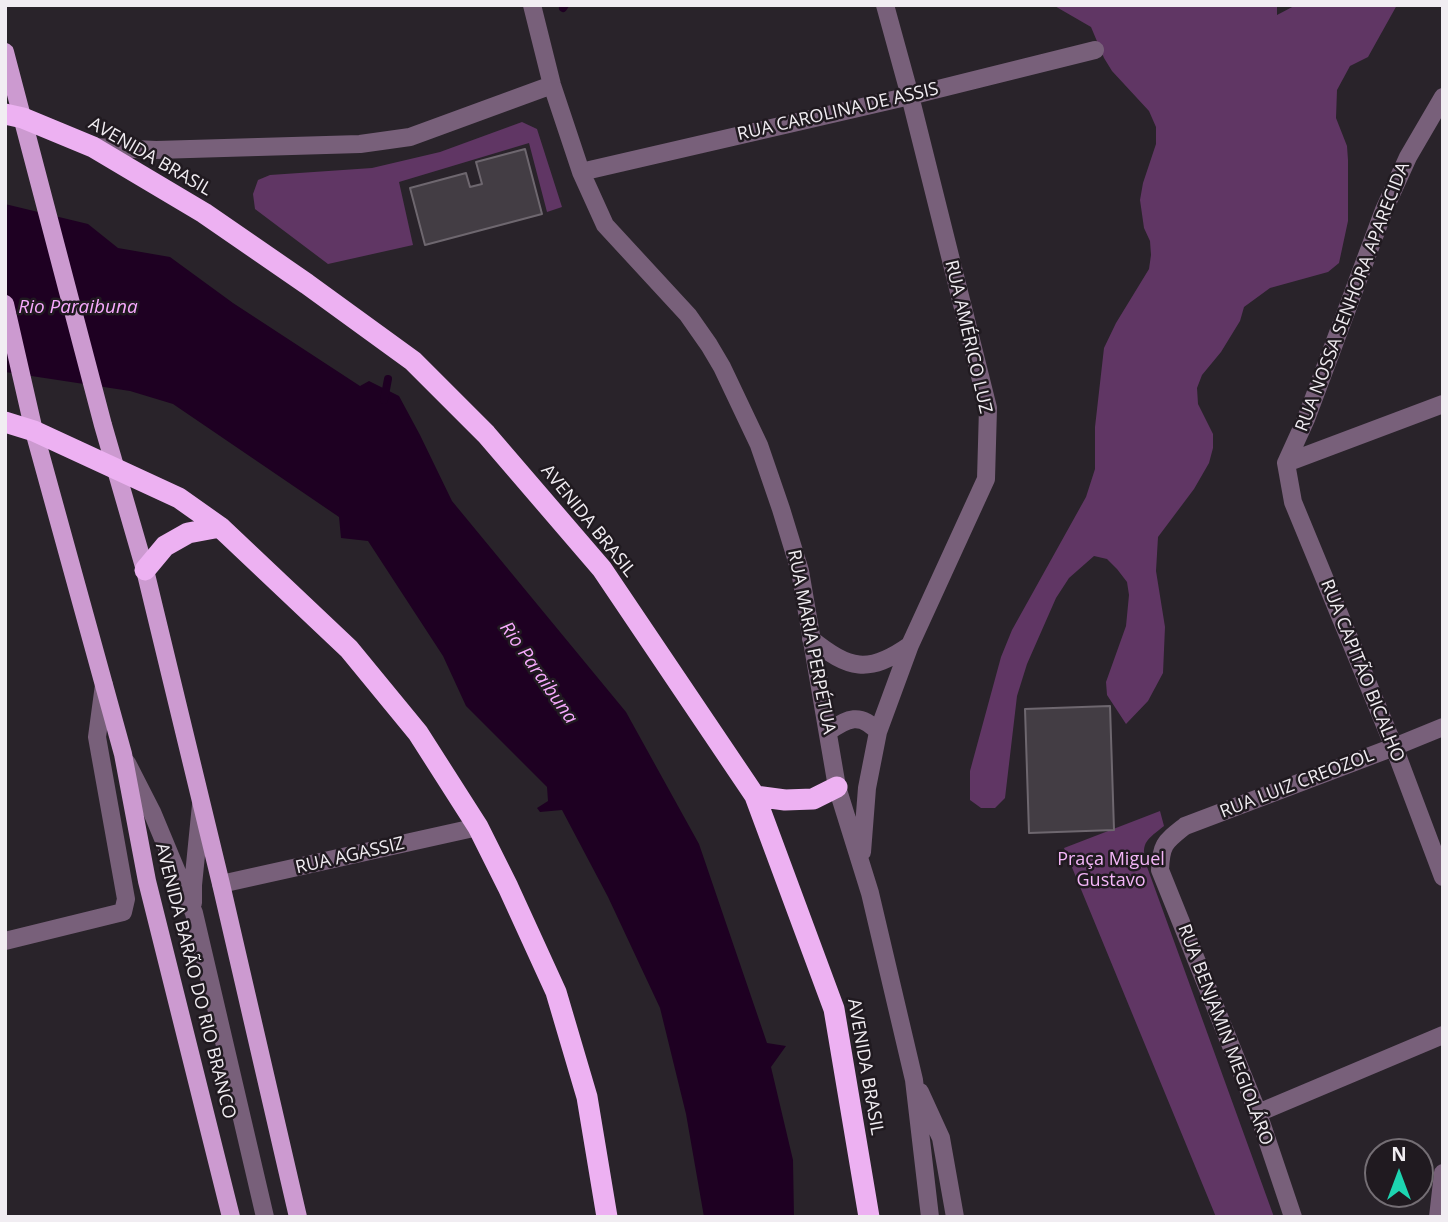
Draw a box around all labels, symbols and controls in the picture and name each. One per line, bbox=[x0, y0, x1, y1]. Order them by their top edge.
street label: RUA CAROLINA DE ASSIS bbox=[735, 78, 941, 146]
street label: AVENIDA BRASIL bbox=[85, 113, 215, 201]
street label: RUA NOSSA SENHORA APARECIDA bbox=[1291, 159, 1415, 435]
street label: RUA AMÉRICO LUZ bbox=[940, 258, 996, 416]
water label: Rio Paraibuna bbox=[18, 297, 138, 319]
street label: AVENIDA BRASIL bbox=[536, 460, 640, 582]
street label: RUA MARIA PERPÉTUA bbox=[783, 548, 839, 736]
street label: RUA CAPITÃO BICALHO bbox=[1315, 577, 1409, 765]
water label: Rio Paraibuna bbox=[494, 618, 582, 728]
street label: RUA LUIZ CREOZOL bbox=[1217, 745, 1377, 823]
street label: RUA AGASSIZ bbox=[293, 833, 407, 879]
street label: AVENIDA BARÃO DO RIO BRANCO bbox=[150, 841, 240, 1121]
park label: Praça Miguel Gustavo bbox=[1057, 849, 1165, 892]
street label: RUA BENJAMIN MEGIOLÁRO bbox=[1173, 921, 1277, 1149]
street label: AVENIDA BRASIL bbox=[842, 997, 888, 1137]
north arrow bbox=[1364, 1138, 1434, 1208]
text: N bbox=[1391, 1141, 1407, 1167]

